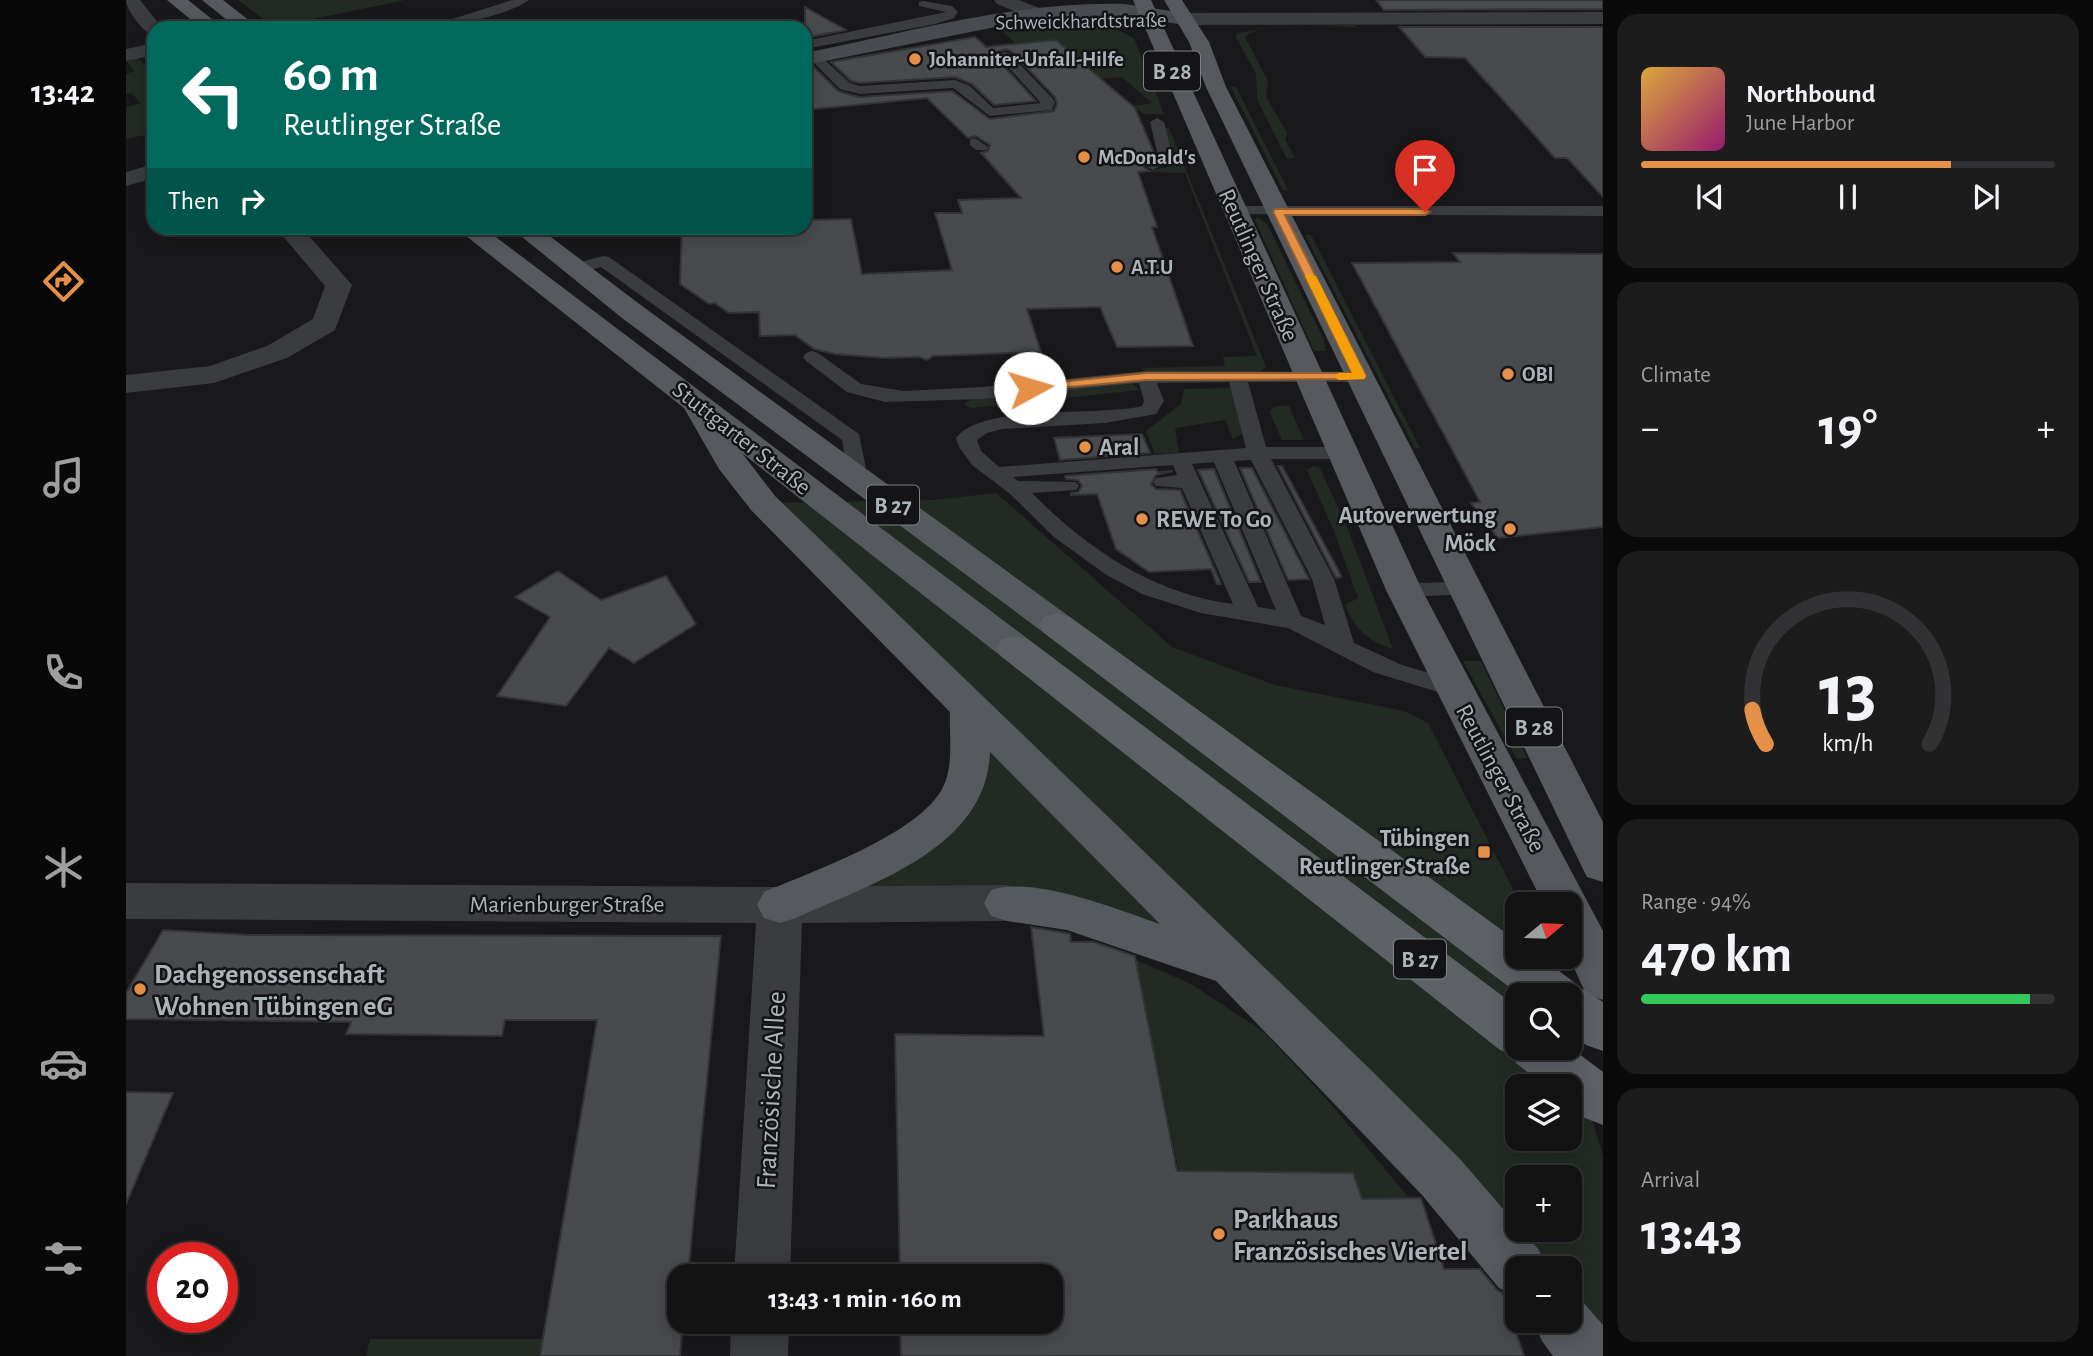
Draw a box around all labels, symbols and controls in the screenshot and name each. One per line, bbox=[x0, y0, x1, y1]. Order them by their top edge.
street label: Schweickhardtstraße bbox=[995, 10, 1167, 33]
icon: left bbox=[168, 49, 259, 140]
place label: Johanniter-Unfall-Hilfe bbox=[929, 49, 1124, 70]
text: 60 m bbox=[283, 51, 379, 100]
marker: Johanniter-Unfall-Hilfe bbox=[907, 51, 923, 67]
road number: B 28 bbox=[1144, 52, 1200, 90]
text: 13:42 bbox=[31, 76, 95, 108]
text: Northbound bbox=[1746, 81, 1875, 107]
text: Reutlinger Straße bbox=[283, 109, 502, 141]
text: June Harbor bbox=[1746, 112, 1854, 135]
pin bbox=[1395, 140, 1455, 212]
place label: McDonald's bbox=[1098, 147, 1196, 168]
marker: McDonald's bbox=[1076, 149, 1092, 165]
icon: arrive bbox=[1406, 151, 1444, 189]
icon: previous bbox=[1691, 178, 1729, 216]
icon: pause bbox=[1829, 178, 1867, 216]
icon: next bbox=[1967, 178, 2005, 216]
icon: right bbox=[233, 182, 271, 220]
street label: Reutlinger Straße bbox=[1214, 186, 1302, 345]
text: Then bbox=[168, 188, 219, 214]
icon: directions bbox=[39, 257, 88, 306]
place label: A.T.U bbox=[1131, 257, 1173, 278]
marker: A.T.U bbox=[1109, 259, 1125, 275]
position arrow bbox=[993, 351, 1067, 425]
place label: OBI bbox=[1522, 364, 1554, 385]
text: Climate bbox=[1641, 364, 1711, 387]
marker: OBI bbox=[1500, 366, 1516, 382]
street label: Stuttgarter Straße bbox=[668, 378, 815, 500]
text: 19° bbox=[1818, 402, 1878, 454]
text: − bbox=[1641, 410, 1659, 448]
text: + bbox=[2037, 410, 2055, 448]
place label: Aral bbox=[1099, 436, 1139, 460]
marker: Aral bbox=[1077, 439, 1093, 455]
icon: music bbox=[39, 453, 88, 502]
road number: B 27 bbox=[867, 485, 919, 524]
place label: Autoverwertung Möck bbox=[1338, 504, 1497, 556]
place label: REWE To Go bbox=[1156, 508, 1272, 532]
marker: REWE To Go bbox=[1134, 511, 1150, 527]
marker: Autoverwertung Möck bbox=[1502, 521, 1518, 537]
icon: phone bbox=[39, 648, 88, 697]
text: 13 bbox=[1819, 656, 1877, 729]
street label: Reutlinger Straße bbox=[1451, 700, 1549, 856]
road number: B 28 bbox=[1506, 708, 1562, 747]
text: km/h bbox=[1822, 731, 1874, 756]
place label: Tübingen Reutlinger Straße bbox=[1299, 827, 1470, 879]
icon: climate bbox=[39, 843, 88, 892]
marker: Tübingen Reutlinger Straße bbox=[1476, 844, 1492, 860]
text: Range · 94% bbox=[1641, 891, 1751, 914]
north arrow bbox=[1505, 892, 1582, 970]
map controls bbox=[1505, 892, 1582, 1333]
street label: Marienburger Straße bbox=[469, 893, 665, 917]
text: 470 km bbox=[1641, 929, 1792, 981]
road number: B 27 bbox=[1394, 940, 1446, 978]
place label: Dachgenossenschaft Wohnen Tübingen eG bbox=[154, 961, 393, 1021]
marker: Dachgenossenschaft Wohnen Tübingen eG bbox=[132, 981, 148, 997]
button: search bbox=[1505, 983, 1582, 1060]
street label: Französische Allee bbox=[753, 990, 791, 1190]
icon: car bbox=[39, 1039, 88, 1088]
button: layers bbox=[1505, 1074, 1582, 1151]
button: + bbox=[1505, 1165, 1582, 1242]
text: Arrival bbox=[1641, 1169, 1700, 1192]
place label: Parkhaus Französisches Viertel bbox=[1233, 1206, 1467, 1266]
text: 13:43 bbox=[1641, 1207, 1743, 1259]
marker: Parkhaus Französisches Viertel bbox=[1211, 1226, 1227, 1242]
icon: filters bbox=[39, 1234, 88, 1283]
speed limit sign: 20 bbox=[147, 1242, 238, 1333]
button: − bbox=[1505, 1256, 1582, 1333]
text: 13:43 · 1 min · 160 m bbox=[768, 1286, 962, 1312]

